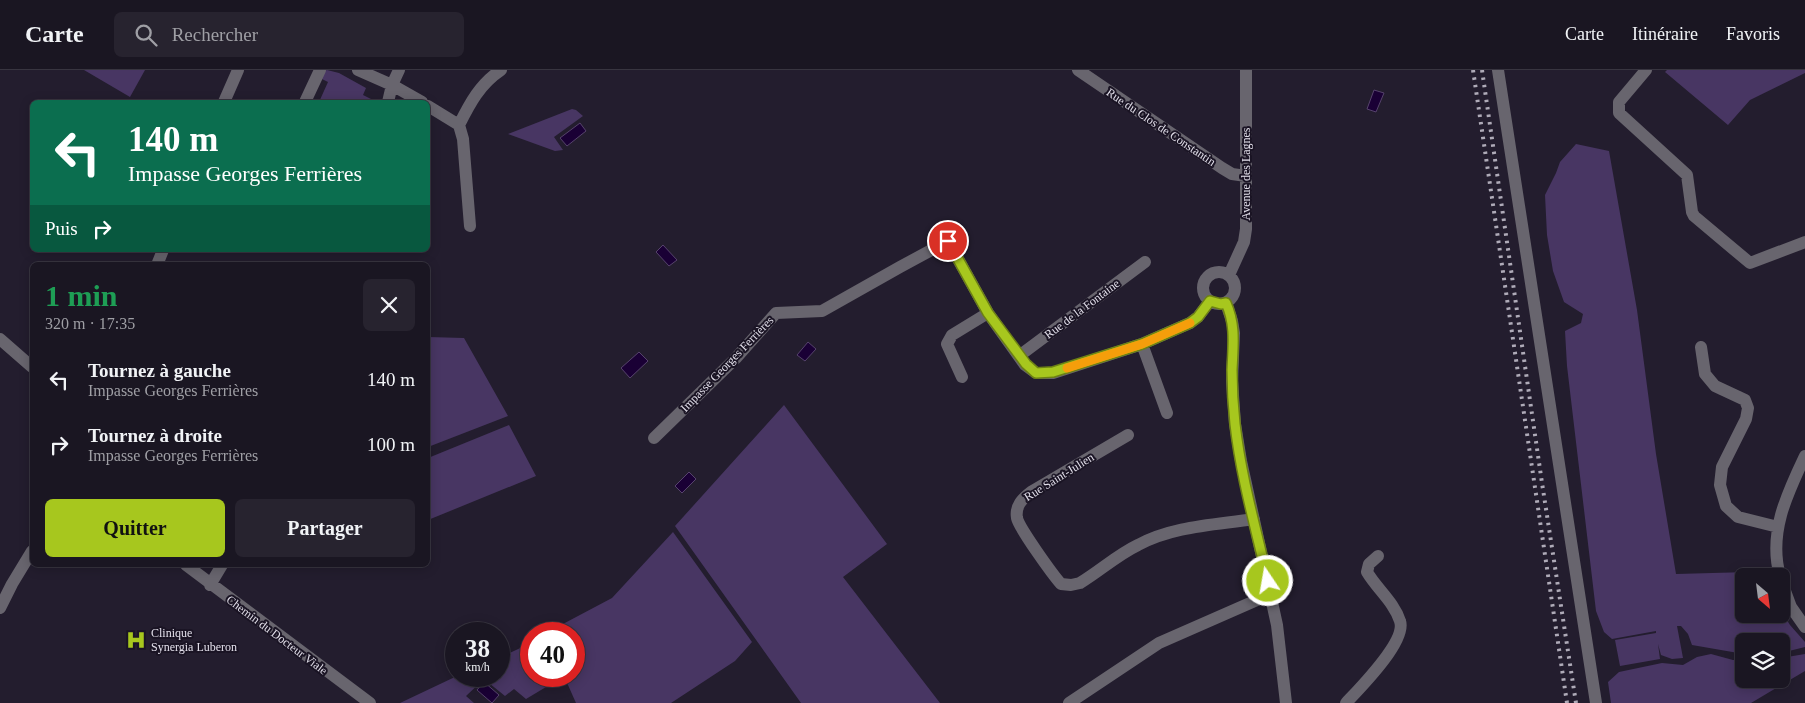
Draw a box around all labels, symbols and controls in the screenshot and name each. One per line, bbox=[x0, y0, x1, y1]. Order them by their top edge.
search box bbox=[114, 12, 464, 57]
text: Carte bbox=[25, 21, 84, 47]
icon: search bbox=[132, 21, 160, 49]
text: Rechercher bbox=[172, 24, 258, 45]
text: Carte bbox=[1565, 24, 1604, 44]
text: Itinéraire bbox=[1632, 24, 1698, 44]
text: Favoris bbox=[1726, 24, 1780, 44]
street label: Rue du Clos de Constantin bbox=[1104, 85, 1218, 169]
icon: left bbox=[45, 120, 110, 185]
text: 140 m bbox=[128, 120, 218, 159]
street label: Avenue des Lagnes bbox=[1239, 127, 1253, 221]
text: Impasse Georges Ferrières bbox=[128, 161, 362, 186]
icon: right bbox=[88, 215, 116, 243]
text: Puis bbox=[45, 218, 78, 239]
pin bbox=[927, 220, 969, 262]
icon: arrive bbox=[934, 227, 962, 255]
street label: Rue de la Fontaine bbox=[1042, 276, 1122, 342]
text: 1 min bbox=[45, 279, 118, 312]
button: close bbox=[363, 279, 415, 331]
street label: Impasse Georges Ferrières bbox=[678, 313, 777, 415]
text: 320 m · 17:35 bbox=[45, 315, 135, 332]
text: Tournez à gauche bbox=[88, 360, 231, 381]
icon: left bbox=[45, 366, 73, 394]
text: 140 m bbox=[367, 369, 415, 390]
text: Impasse Georges Ferrières bbox=[88, 382, 258, 399]
text: Tournez à droite bbox=[88, 425, 222, 446]
icon: right bbox=[45, 431, 73, 459]
text: 100 m bbox=[367, 434, 415, 455]
text: Impasse Georges Ferrières bbox=[88, 447, 258, 464]
street label: Rue Saint-Julien bbox=[1022, 450, 1096, 504]
button: Quitter bbox=[45, 499, 225, 557]
button: Partager bbox=[235, 499, 415, 557]
position arrow bbox=[1241, 554, 1293, 606]
north arrow bbox=[1735, 568, 1790, 622]
map controls bbox=[1735, 568, 1790, 688]
street label: Chemin du Docteur Viale bbox=[224, 592, 330, 678]
speed limit sign: 40 bbox=[520, 622, 585, 687]
place label: Clinique Synergia Luberon bbox=[151, 626, 237, 654]
hospital icon: Clinique Synergia Luberon bbox=[125, 629, 147, 651]
button: layers bbox=[1735, 633, 1790, 688]
text: 38 bbox=[465, 635, 490, 662]
text: km/h bbox=[465, 660, 490, 674]

